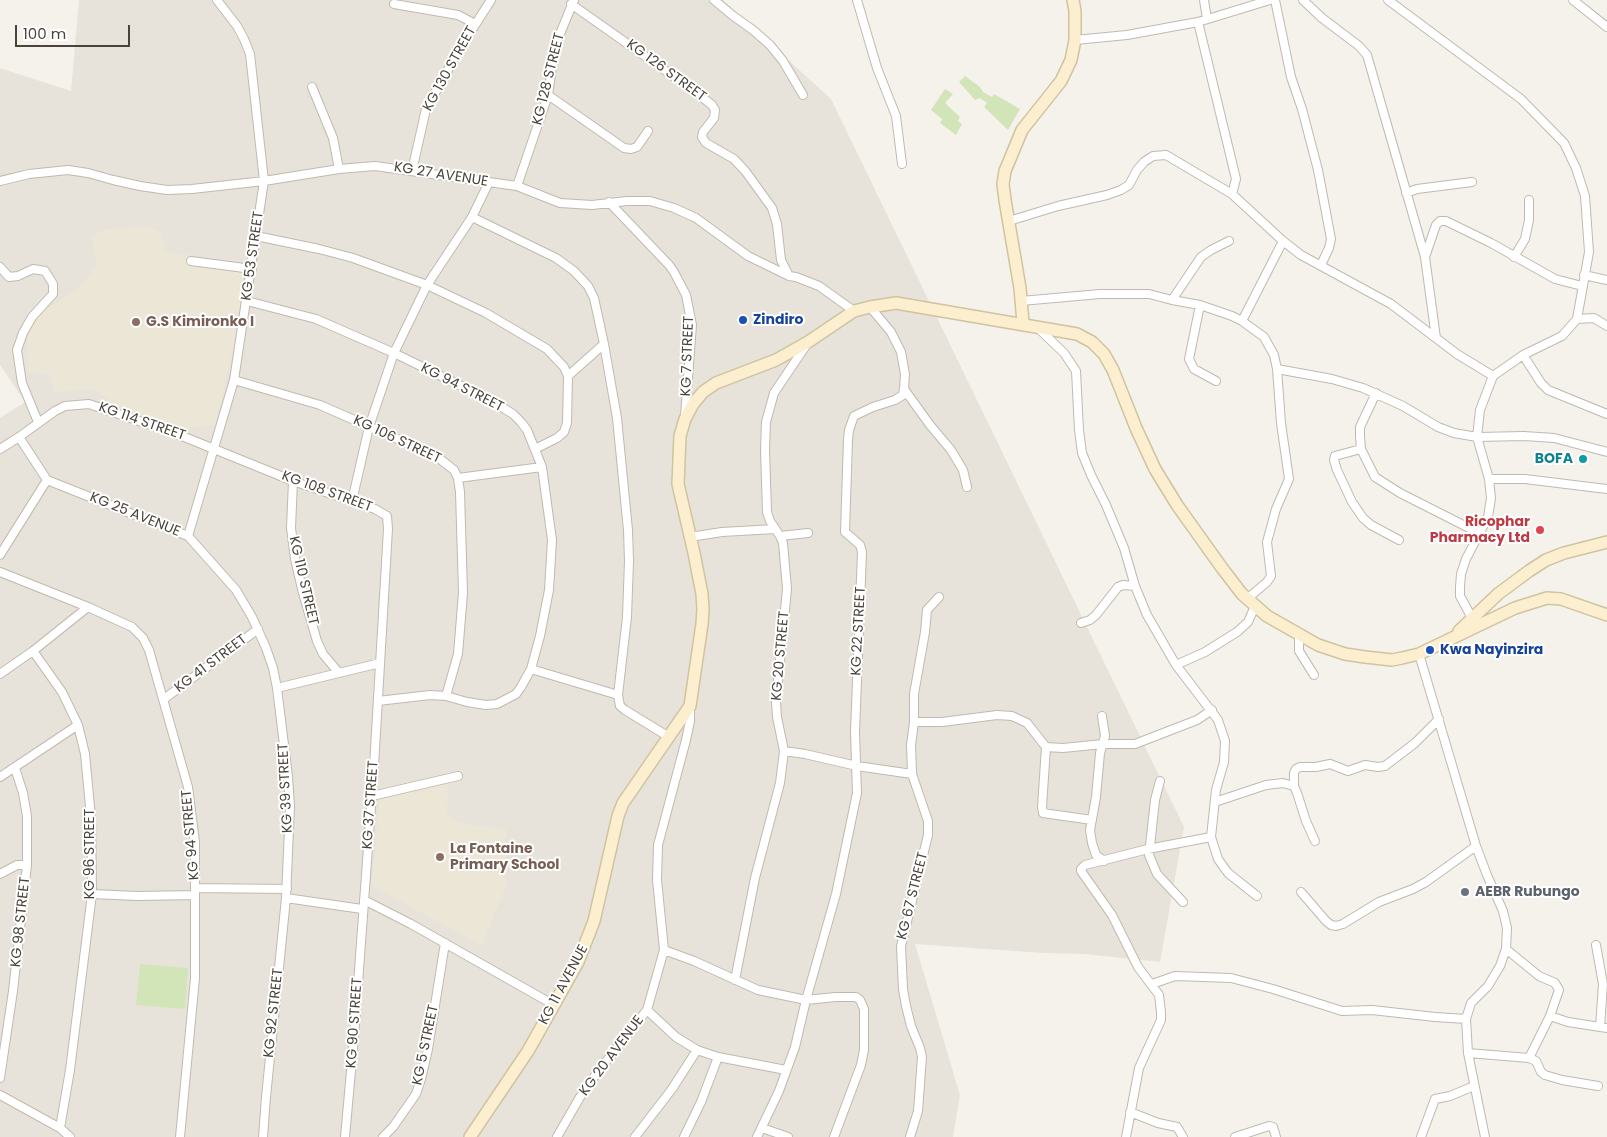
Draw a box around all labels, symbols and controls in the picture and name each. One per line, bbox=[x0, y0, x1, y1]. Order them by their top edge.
scale bar bbox=[18, 15, 132, 47]
text: 100 m bbox=[23, 23, 66, 44]
street label: KG 130 STREET bbox=[420, 24, 480, 114]
street label: KG 128 STREET bbox=[529, 31, 569, 127]
street label: KG 126 STREET bbox=[623, 36, 709, 106]
street label: KG 27 AVENUE bbox=[393, 159, 489, 191]
street label: KG 53 STREET bbox=[238, 210, 268, 302]
place label: Zindiro bbox=[753, 312, 803, 328]
place label: G.S Kimironko I bbox=[146, 314, 254, 330]
marker: Zindiro bbox=[737, 314, 749, 326]
street label: KG 7 STREET bbox=[678, 315, 698, 397]
marker: G.S Kimironko I bbox=[130, 316, 142, 328]
street label: KG 94 STREET bbox=[418, 360, 506, 416]
street label: KG 114 STREET bbox=[96, 399, 188, 445]
street label: KG 106 STREET bbox=[350, 412, 444, 468]
place label: BOFA bbox=[1535, 451, 1573, 467]
marker: BOFA bbox=[1577, 453, 1589, 465]
street label: KG 108 STREET bbox=[279, 468, 375, 516]
street label: KG 25 AVENUE bbox=[87, 489, 183, 541]
place label: Ricophar Pharmacy Ltd bbox=[1430, 514, 1530, 546]
marker: Ricophar Pharmacy Ltd bbox=[1534, 524, 1546, 536]
street label: KG 110 STREET bbox=[285, 535, 321, 627]
street label: KG 22 STREET bbox=[848, 586, 870, 676]
street label: KG 20 STREET bbox=[769, 611, 793, 701]
street label: KG 41 STREET bbox=[171, 631, 251, 697]
place label: Kwa Nayinzira bbox=[1440, 642, 1543, 658]
marker: Kwa Nayinzira bbox=[1424, 644, 1436, 656]
street label: KG 39 STREET bbox=[275, 743, 297, 833]
street label: KG 37 STREET bbox=[360, 760, 382, 850]
street label: KG 94 STREET bbox=[179, 789, 203, 881]
street label: KG 96 STREET bbox=[82, 809, 98, 899]
place label: La Fontaine Primary School bbox=[450, 841, 559, 874]
marker: La Fontaine Primary School bbox=[434, 851, 446, 863]
street label: KG 67 STREET bbox=[894, 851, 932, 941]
street label: KG 98 STREET bbox=[8, 876, 34, 968]
place label: AEBR Rubungo bbox=[1475, 884, 1580, 900]
marker: AEBR Rubungo bbox=[1459, 886, 1471, 898]
street label: KG 11 AVENUE bbox=[536, 942, 592, 1028]
street label: KG 92 STREET bbox=[261, 967, 287, 1059]
street label: KG 90 STREET bbox=[343, 977, 367, 1069]
street label: KG 5 STREET bbox=[409, 1003, 443, 1087]
street label: KG 20 AVENUE bbox=[576, 1013, 648, 1099]

